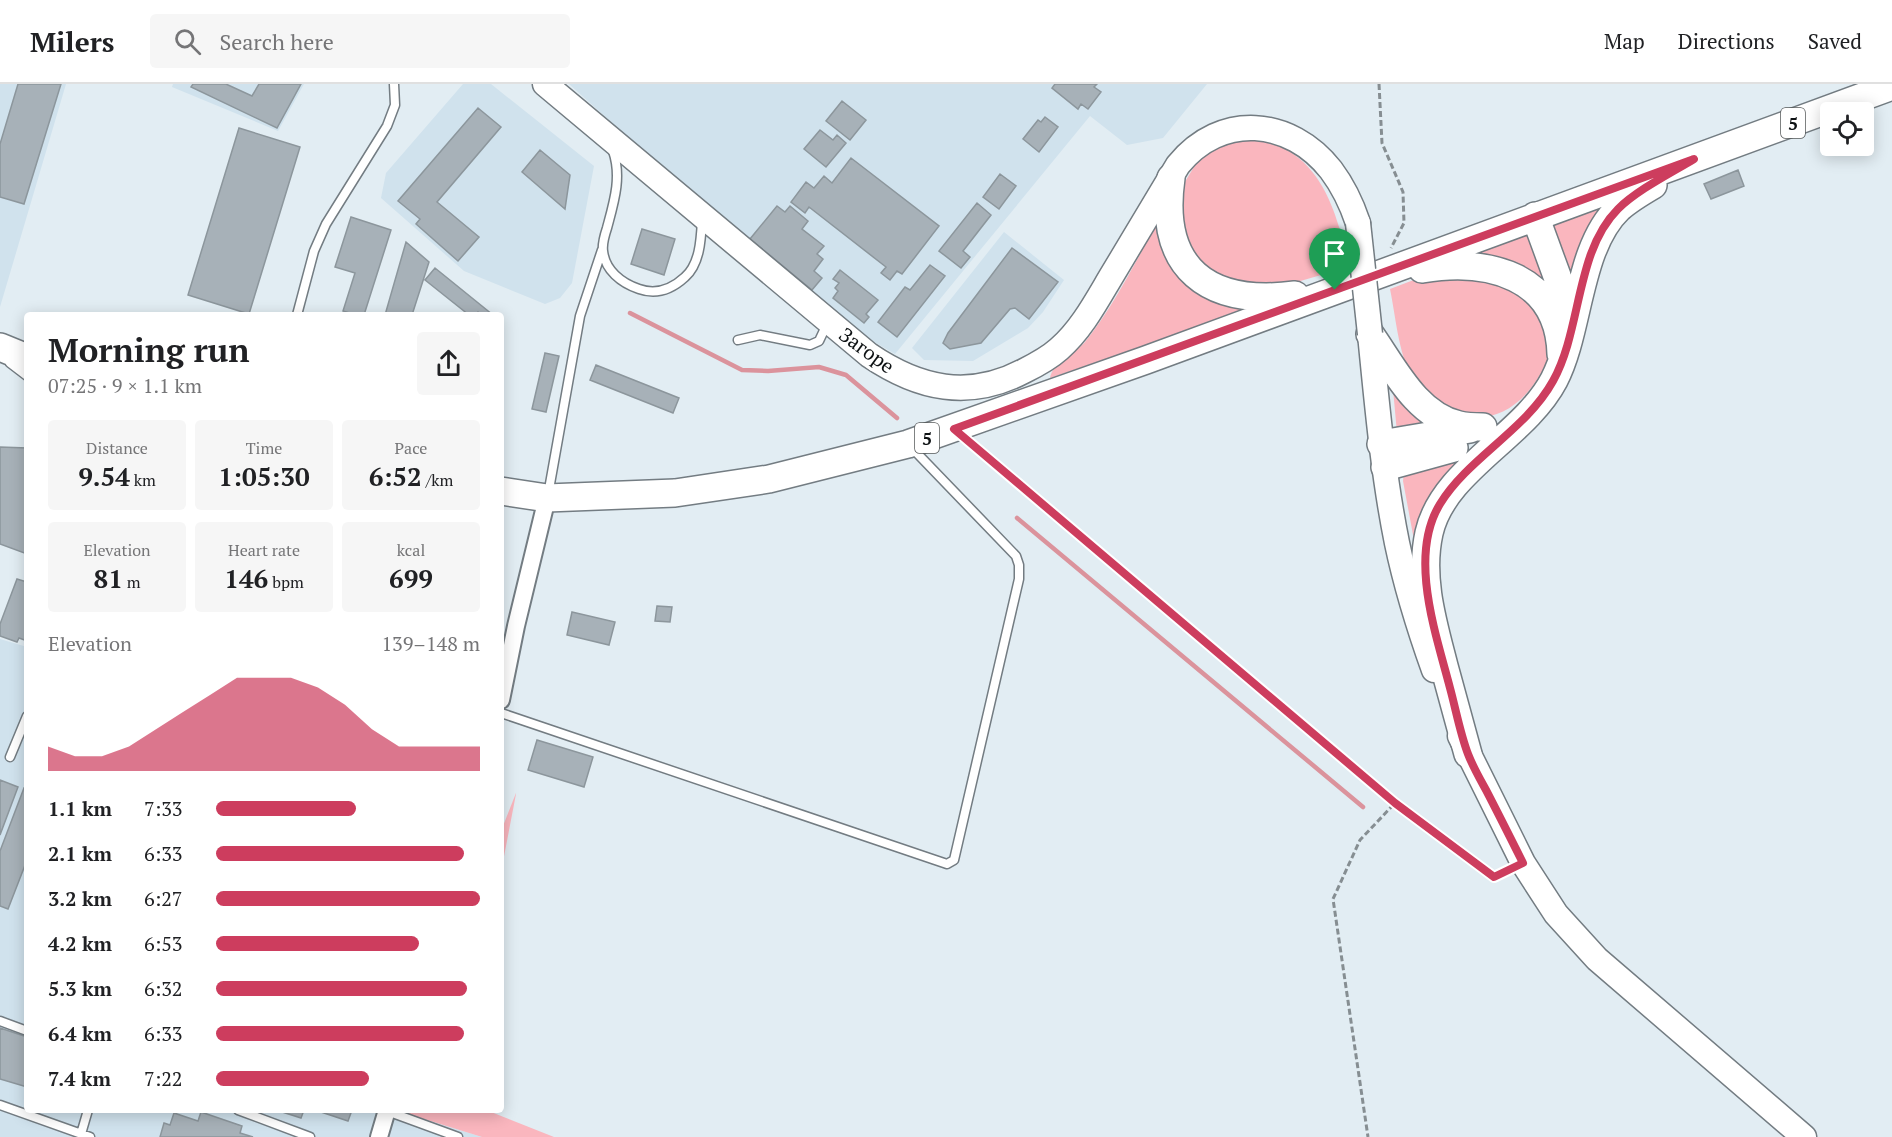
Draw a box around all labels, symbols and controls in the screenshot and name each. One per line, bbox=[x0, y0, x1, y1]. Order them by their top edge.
search box bbox=[150, 14, 570, 68]
text: Milers bbox=[30, 23, 114, 60]
icon: search bbox=[171, 25, 204, 58]
text: Search here bbox=[219, 27, 334, 56]
text: Map bbox=[1604, 27, 1645, 55]
text: Directions bbox=[1678, 27, 1775, 55]
text: Saved bbox=[1808, 27, 1862, 55]
map controls bbox=[1820, 102, 1874, 156]
button: locate bbox=[1820, 102, 1874, 156]
road number: 5 bbox=[1781, 108, 1805, 138]
pin bbox=[1309, 228, 1360, 290]
icon: arrive bbox=[1318, 237, 1351, 270]
street label: Загоре bbox=[834, 321, 900, 379]
text: Morning run bbox=[48, 328, 250, 371]
button: share bbox=[417, 332, 480, 395]
text: 07:25 · 9 × 1.1 km bbox=[48, 372, 202, 399]
road number: 5 bbox=[915, 423, 939, 453]
text: Distance bbox=[86, 437, 148, 459]
text: Time bbox=[246, 437, 282, 459]
text: Pace bbox=[395, 437, 427, 459]
text: 9.54 bbox=[78, 459, 130, 493]
text: 1:05:30 bbox=[218, 459, 310, 493]
text: 6:52 bbox=[369, 459, 422, 493]
text: km bbox=[130, 469, 156, 491]
text: /km bbox=[422, 469, 453, 491]
text: Elevation bbox=[83, 539, 151, 561]
text: Heart rate bbox=[228, 539, 300, 561]
text: kcal bbox=[397, 539, 425, 561]
text: 81 bbox=[93, 561, 123, 595]
text: 146 bbox=[224, 561, 268, 595]
text: 699 bbox=[389, 561, 433, 595]
text: m bbox=[123, 571, 141, 593]
text: bpm bbox=[268, 571, 304, 593]
text: Elevation bbox=[48, 630, 132, 657]
text: 139–148 m bbox=[381, 630, 480, 657]
text: 1.1 km bbox=[48, 795, 112, 822]
text: 7:33 bbox=[144, 795, 183, 822]
text: 2.1 km bbox=[48, 840, 112, 867]
text: 6:33 bbox=[144, 840, 183, 867]
text: 3.2 km bbox=[48, 885, 112, 912]
text: 6:27 bbox=[144, 885, 183, 912]
text: 4.2 km bbox=[48, 930, 112, 957]
text: 6:53 bbox=[144, 930, 183, 957]
text: 5.3 km bbox=[48, 975, 112, 1002]
text: 6:32 bbox=[144, 975, 183, 1002]
text: 6.4 km bbox=[48, 1020, 112, 1047]
text: 6:33 bbox=[144, 1020, 183, 1047]
text: 7.4 km bbox=[48, 1065, 111, 1092]
text: 7:22 bbox=[144, 1065, 183, 1092]

